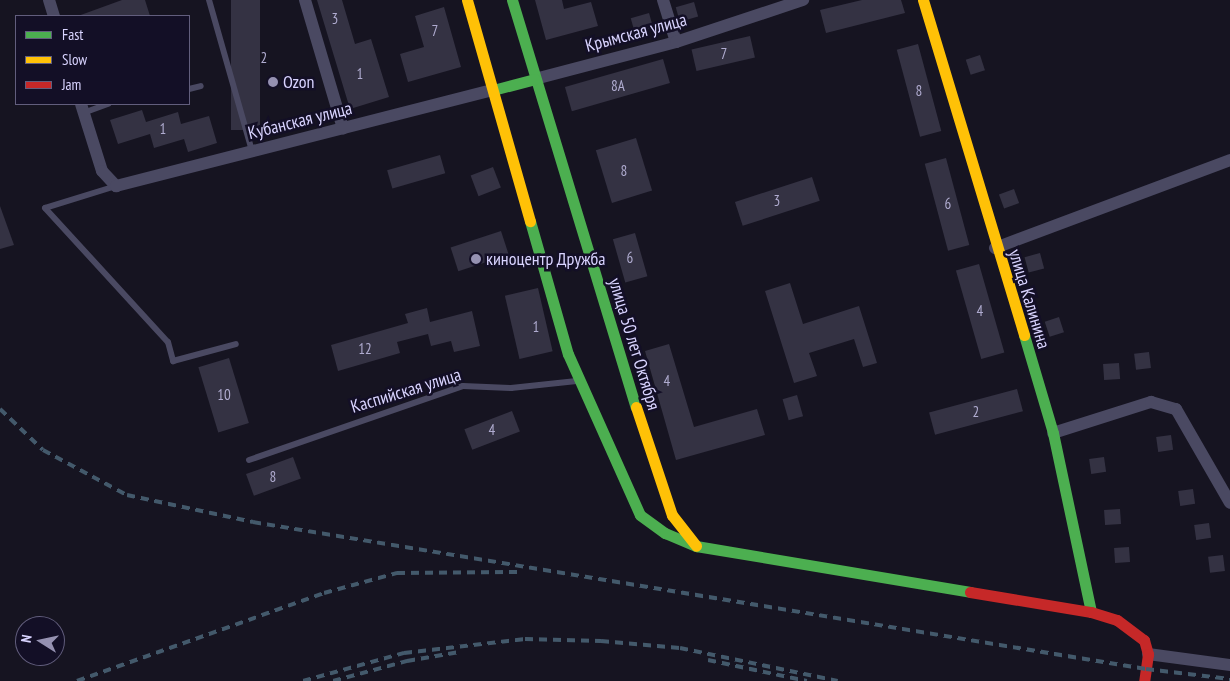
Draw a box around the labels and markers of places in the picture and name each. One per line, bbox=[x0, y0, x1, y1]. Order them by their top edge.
place label: Ozon bbox=[283, 71, 315, 93]
marker: Ozon bbox=[267, 76, 279, 88]
place label: киноцентр Дружба bbox=[486, 248, 606, 270]
marker: киноцентр Дружба bbox=[470, 253, 482, 265]

